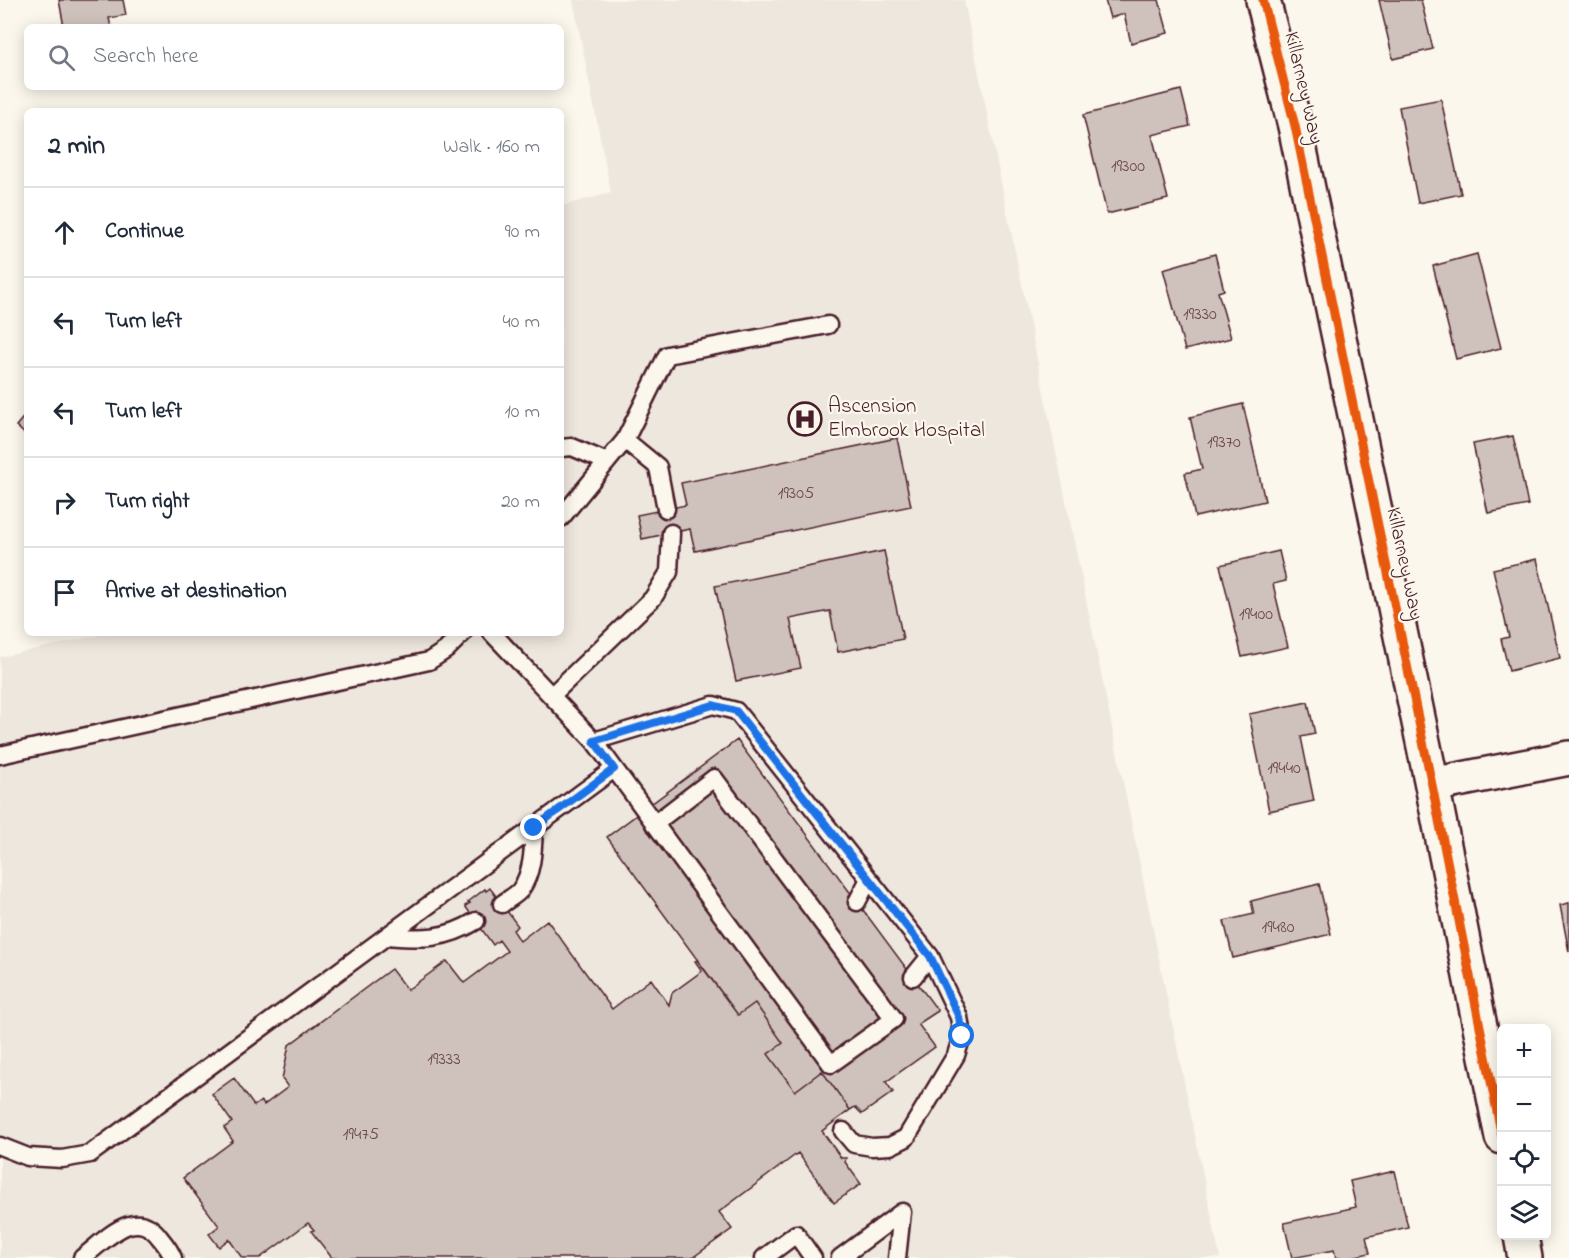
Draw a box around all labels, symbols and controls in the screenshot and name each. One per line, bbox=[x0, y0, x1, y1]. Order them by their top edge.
search box bbox=[24, 24, 564, 90]
street label: Killarney Way bbox=[1274, 29, 1331, 148]
icon: search bbox=[45, 41, 78, 74]
text: Search here bbox=[93, 41, 198, 73]
text: 2 min bbox=[48, 128, 105, 166]
text: Walk · 160 m bbox=[443, 133, 540, 162]
house number: 19300 bbox=[1111, 154, 1145, 180]
icon: ahead bbox=[48, 216, 81, 249]
text: Continue bbox=[105, 216, 184, 248]
text: 90 m bbox=[505, 218, 540, 247]
house number: 19330 bbox=[1183, 302, 1217, 328]
icon: left bbox=[48, 306, 81, 339]
text: Turn left bbox=[105, 306, 182, 338]
text: 40 m bbox=[503, 308, 540, 337]
place label: Ascension Elmbrook Hospital bbox=[828, 392, 985, 446]
icon: left bbox=[48, 396, 81, 429]
text: Turn left bbox=[105, 396, 182, 428]
text: 10 m bbox=[504, 398, 540, 427]
hospital icon: Ascension Elmbrook Hospital bbox=[787, 401, 823, 437]
house number: 19370 bbox=[1207, 430, 1241, 456]
house number: 19305 bbox=[778, 481, 814, 507]
icon: right bbox=[48, 486, 81, 519]
text: Turn right bbox=[105, 486, 190, 518]
text: 20 m bbox=[501, 488, 540, 517]
street label: Killarney Way bbox=[1375, 505, 1431, 624]
icon: arrive bbox=[48, 576, 81, 609]
text: Arrive at destination bbox=[105, 576, 287, 608]
house number: 19400 bbox=[1239, 602, 1273, 628]
house number: 19440 bbox=[1267, 756, 1301, 782]
route end bbox=[520, 814, 546, 840]
house number: 19480 bbox=[1261, 915, 1295, 941]
route start bbox=[948, 1022, 974, 1048]
map controls bbox=[1497, 1024, 1551, 1240]
button: + bbox=[1497, 1024, 1551, 1078]
house number: 19333 bbox=[427, 1047, 461, 1073]
button: − bbox=[1497, 1078, 1551, 1132]
house number: 19475 bbox=[343, 1122, 379, 1148]
button: locate bbox=[1497, 1132, 1551, 1186]
button: layers bbox=[1497, 1186, 1551, 1240]

